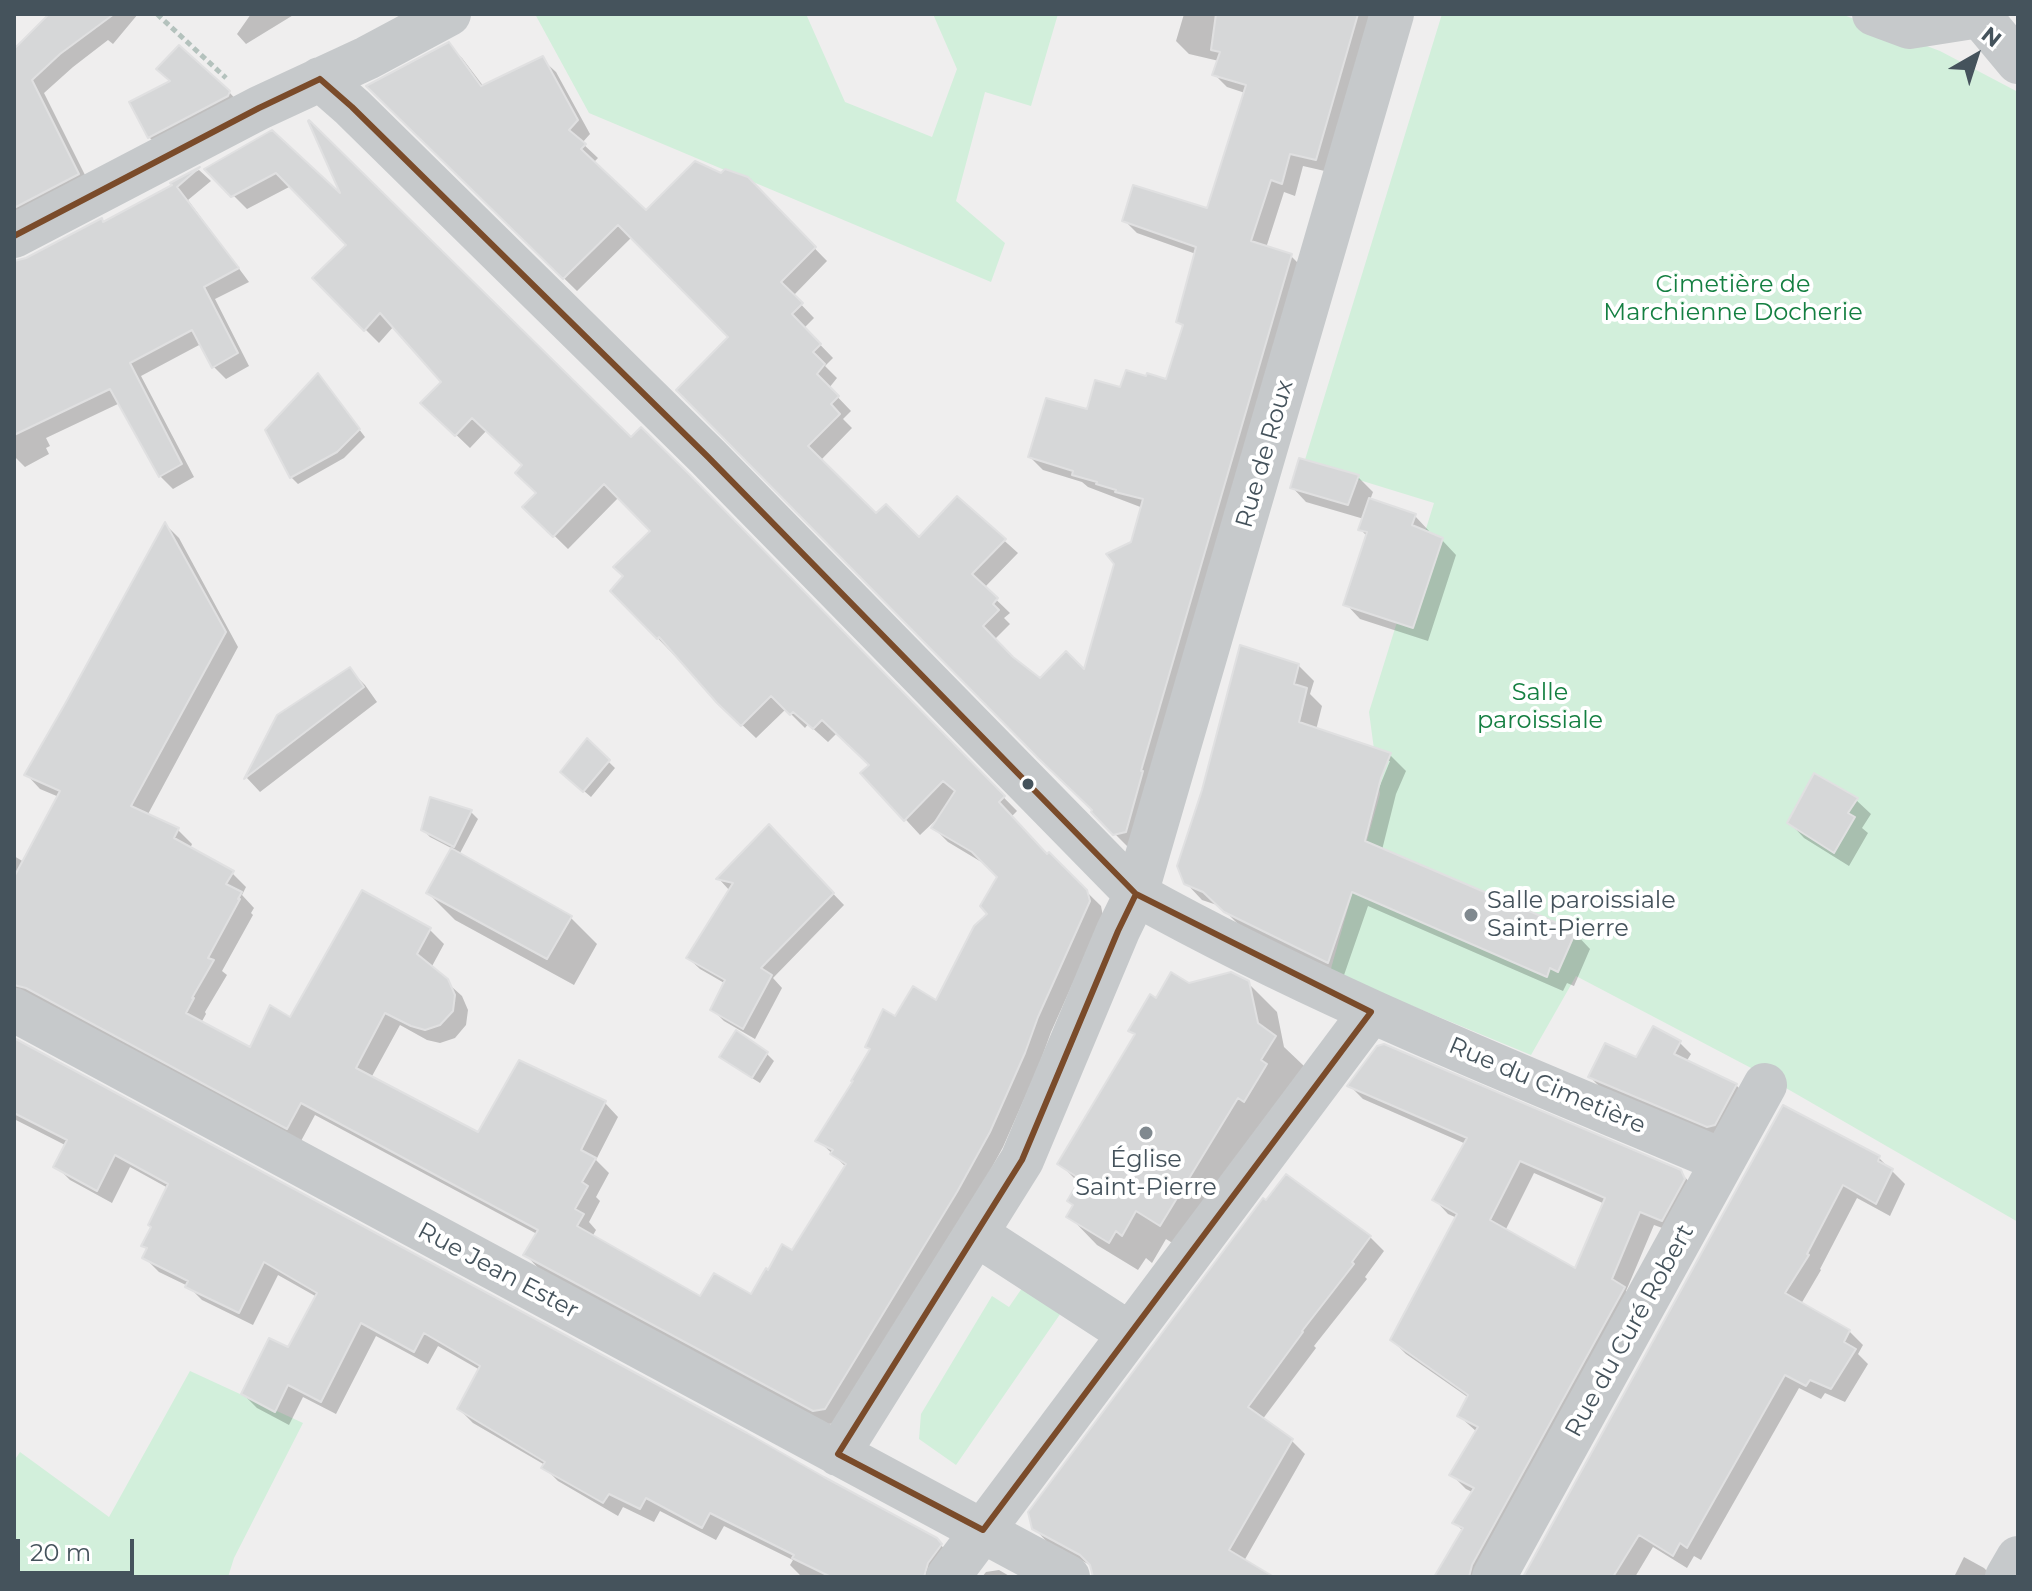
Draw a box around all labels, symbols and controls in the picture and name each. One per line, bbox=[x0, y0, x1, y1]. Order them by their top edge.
north arrow bbox=[1936, 16, 2016, 96]
text: N bbox=[1976, 21, 2007, 53]
park label: Cimetière de Marchienne Docherie bbox=[1603, 271, 1863, 327]
street label: Rue de Roux bbox=[1230, 377, 1300, 531]
park label: Salle paroissiale bbox=[1477, 679, 1603, 735]
unlabelled marker bbox=[1020, 776, 1036, 792]
place label: Salle paroissiale Saint-Pierre bbox=[1487, 887, 1676, 943]
marker: Salle paroissiale Saint-Pierre bbox=[1462, 906, 1480, 924]
street label: Rue du Cimetière bbox=[1444, 1032, 1650, 1140]
marker: Église Saint-Pierre bbox=[1137, 1124, 1155, 1142]
place label: Église Saint-Pierre bbox=[1075, 1146, 1217, 1202]
street label: Rue Jean Ester bbox=[413, 1216, 583, 1326]
street label: Rue du Curé Robert bbox=[1560, 1220, 1700, 1442]
scale bar bbox=[20, 1523, 138, 1573]
text: 20 m bbox=[30, 1538, 91, 1567]

